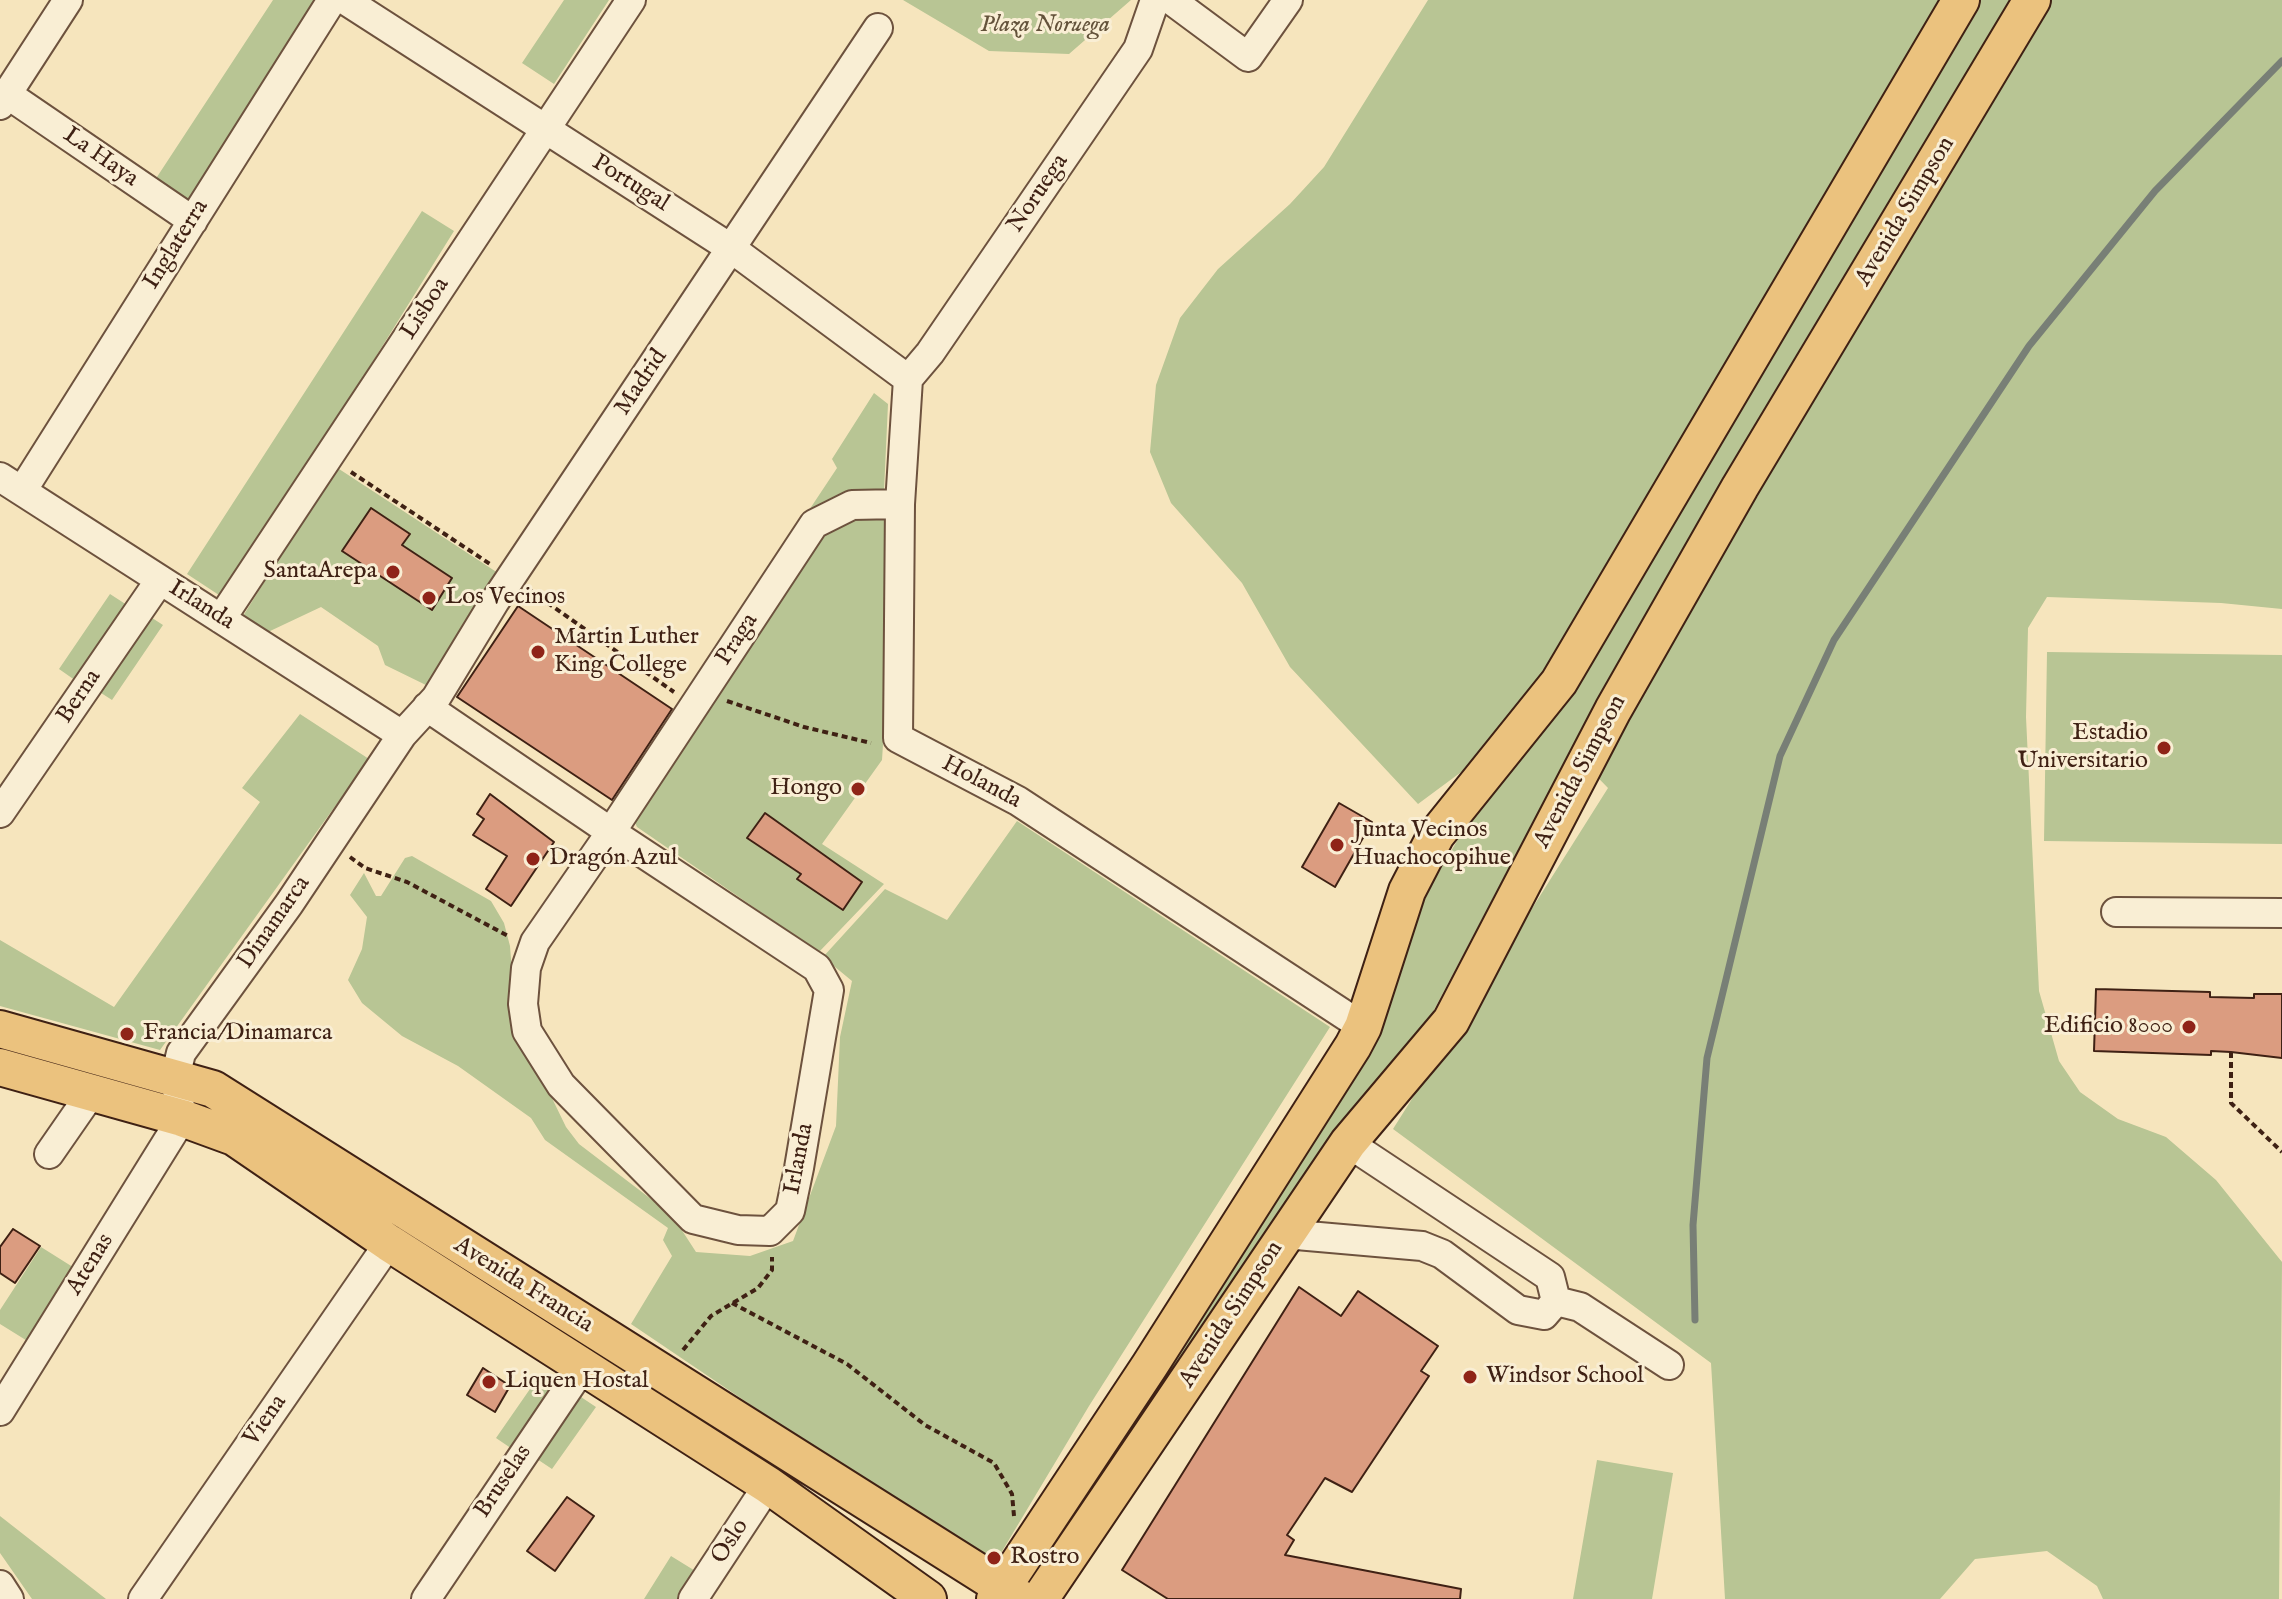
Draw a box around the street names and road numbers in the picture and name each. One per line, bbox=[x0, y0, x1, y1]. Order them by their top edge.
street label: La Haya bbox=[57, 122, 143, 194]
street label: Avenida Simpson bbox=[1850, 132, 1962, 292]
street label: Portugal bbox=[586, 149, 674, 219]
street label: Noruega bbox=[1002, 149, 1076, 239]
street label: Inglaterra bbox=[138, 195, 216, 295]
street label: Lisboa bbox=[395, 273, 457, 345]
street label: Madrid bbox=[609, 344, 675, 422]
street label: Irlanda bbox=[163, 575, 239, 637]
street label: Praga bbox=[711, 608, 765, 672]
street label: Berna bbox=[52, 665, 108, 729]
street label: Avenida Simpson bbox=[1529, 691, 1633, 853]
street label: Holanda bbox=[936, 750, 1026, 816]
street label: Dinamarca bbox=[232, 871, 318, 975]
street label: Irlanda bbox=[779, 1121, 821, 1197]
street label: Atenas bbox=[61, 1229, 121, 1301]
street label: Avenida Francia bbox=[448, 1232, 598, 1340]
street label: Avenida Simpson bbox=[1174, 1236, 1290, 1394]
street label: Viena bbox=[238, 1390, 294, 1452]
street label: Bruselas bbox=[469, 1440, 539, 1524]
street label: Oslo bbox=[706, 1514, 756, 1570]

